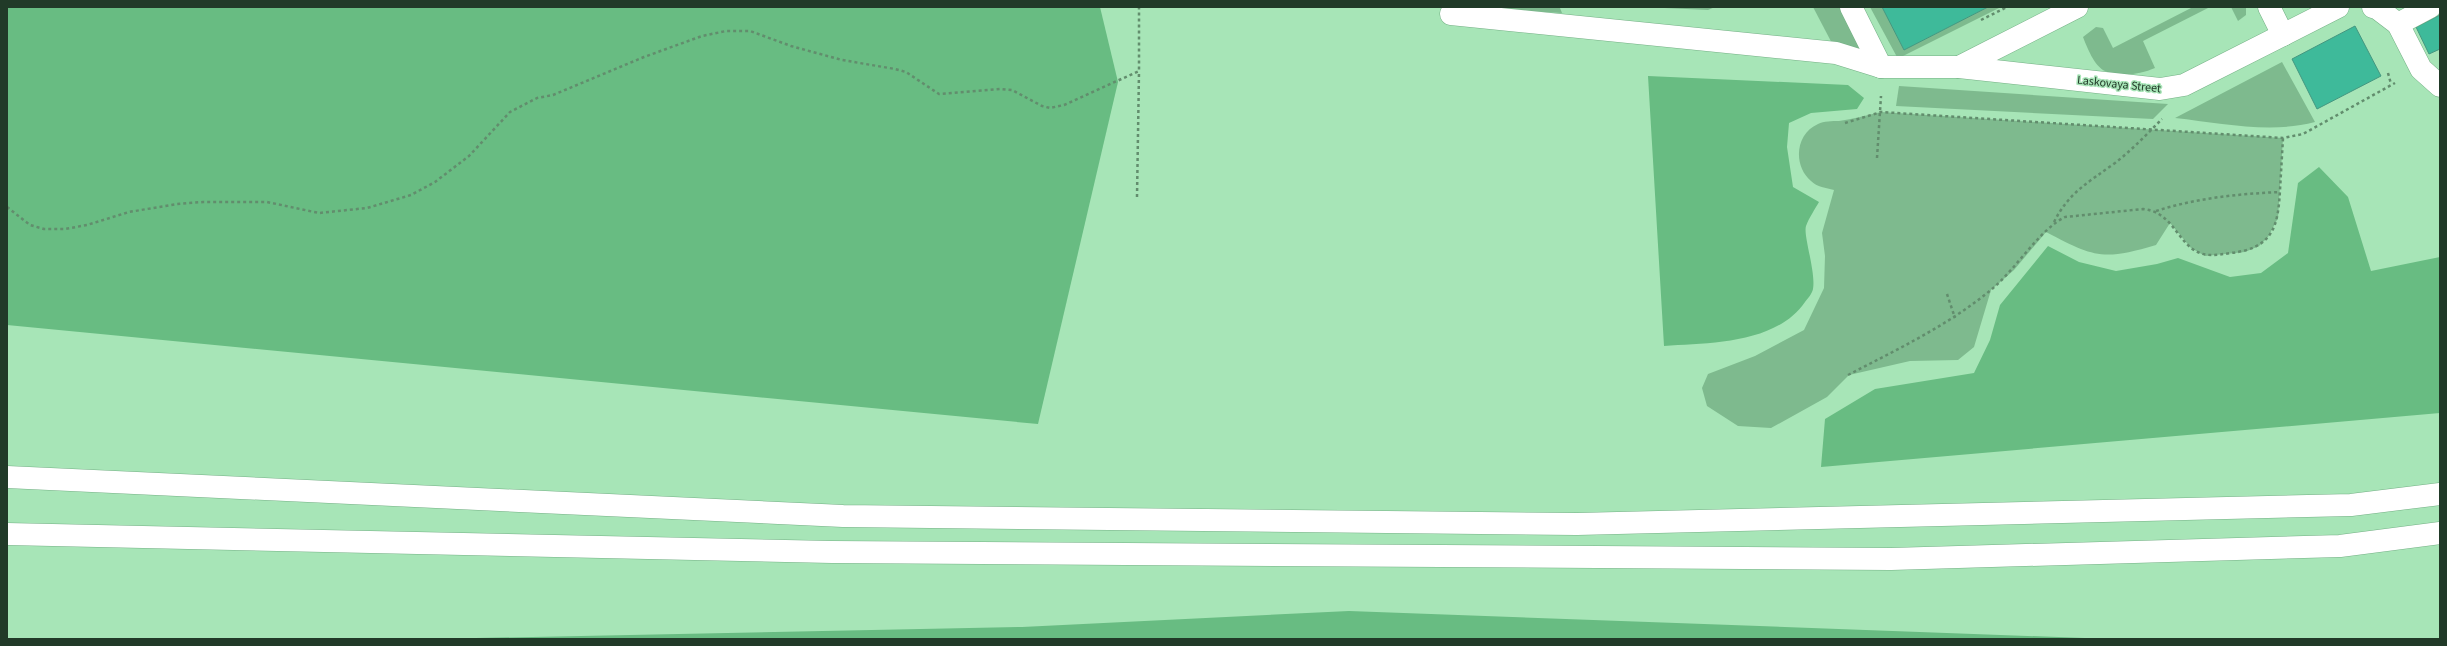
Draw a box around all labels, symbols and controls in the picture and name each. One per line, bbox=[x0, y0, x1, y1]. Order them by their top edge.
street label: Laskovaya Street bbox=[2076, 72, 2162, 97]

